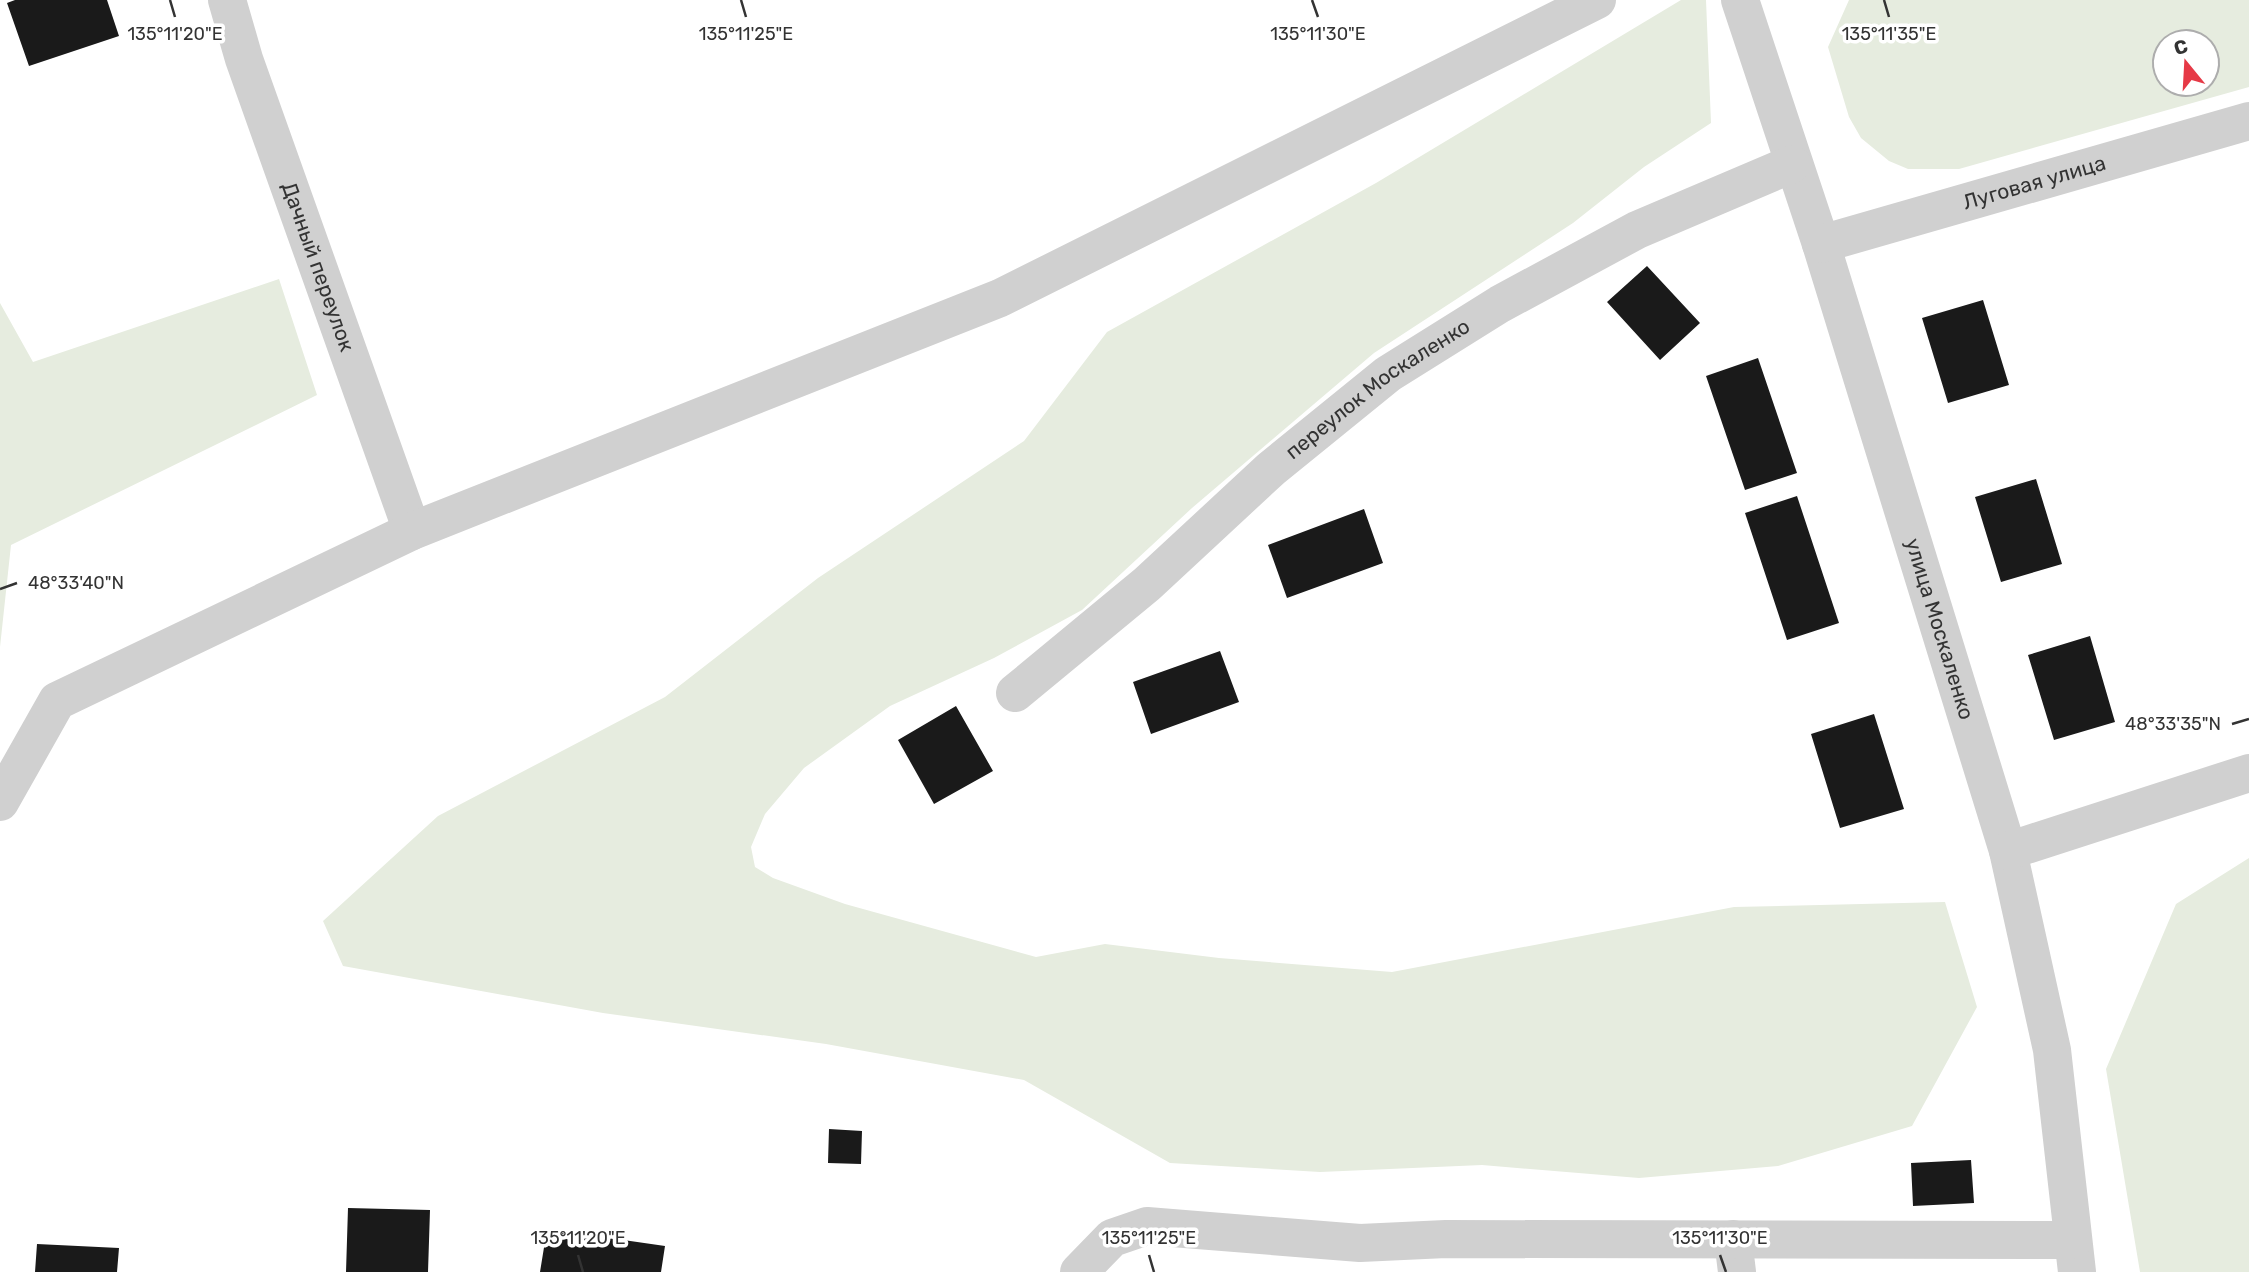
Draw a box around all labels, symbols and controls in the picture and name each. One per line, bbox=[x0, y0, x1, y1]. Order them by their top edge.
text: 135°11'20"E bbox=[127, 23, 223, 45]
text: 135°11'25"E bbox=[699, 23, 793, 45]
text: 135°11'30"E bbox=[1270, 23, 1366, 45]
text: 135°11'35"E bbox=[1842, 23, 1936, 45]
north arrow bbox=[2151, 28, 2221, 98]
text: С bbox=[2171, 34, 2191, 60]
street label: Луговая улица bbox=[1960, 150, 2109, 215]
street label: Дачный переулок bbox=[277, 179, 360, 355]
street label: переулок Москаленко bbox=[1280, 313, 1474, 464]
street label: улица Москаленко bbox=[1900, 535, 1980, 723]
text: 48°33'40"N bbox=[28, 572, 124, 594]
text: 48°33'35"N bbox=[2125, 713, 2221, 735]
text: 135°11'20"E bbox=[530, 1227, 626, 1249]
text: 135°11'25"E bbox=[1102, 1227, 1196, 1249]
text: 135°11'30"E bbox=[1672, 1227, 1768, 1249]

